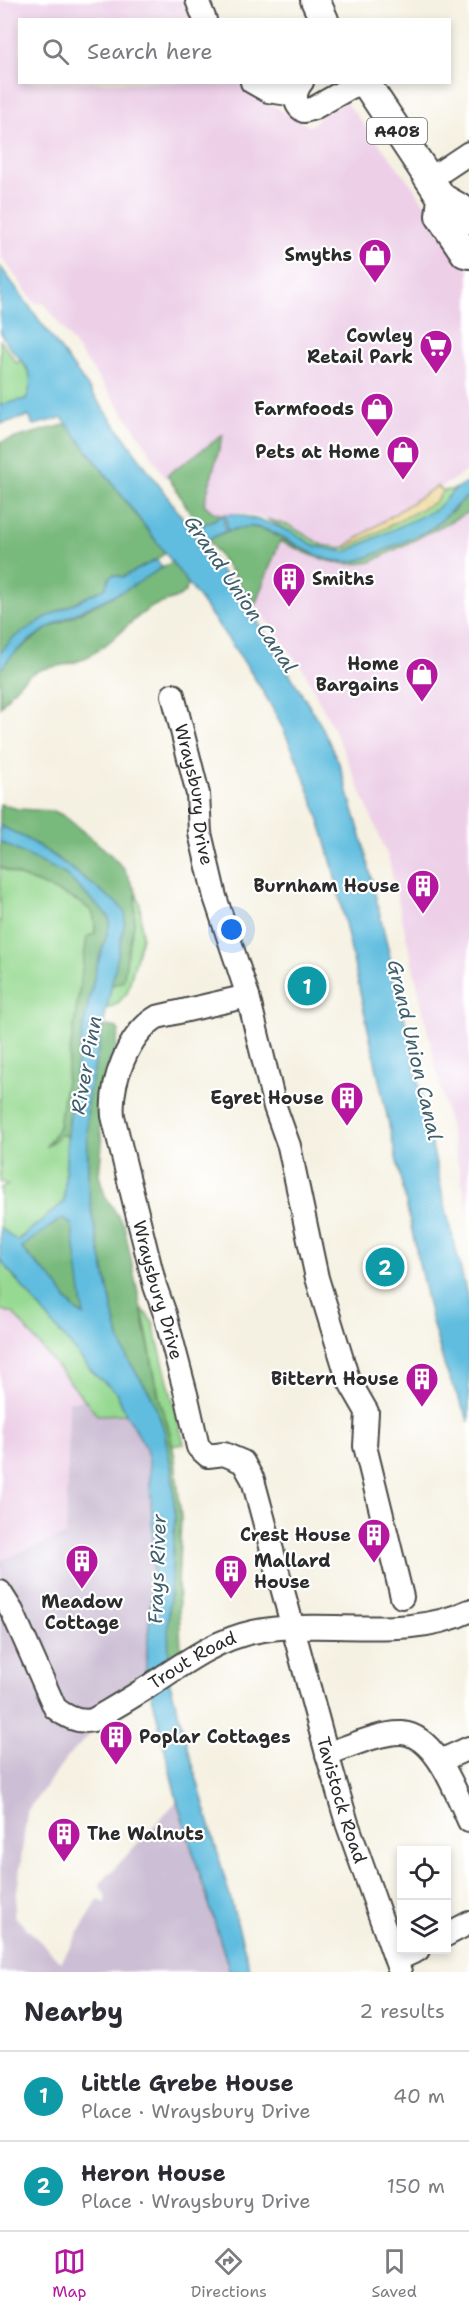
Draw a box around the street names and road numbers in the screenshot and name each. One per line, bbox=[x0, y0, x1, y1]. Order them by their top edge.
road number: A408 bbox=[367, 118, 427, 144]
street label: Wraysbury Drive bbox=[169, 721, 219, 867]
street label: Wraysbury Drive bbox=[127, 1218, 188, 1362]
street label: Trout Road bbox=[144, 1626, 240, 1695]
street label: Tavistock Road bbox=[311, 1734, 372, 1866]

